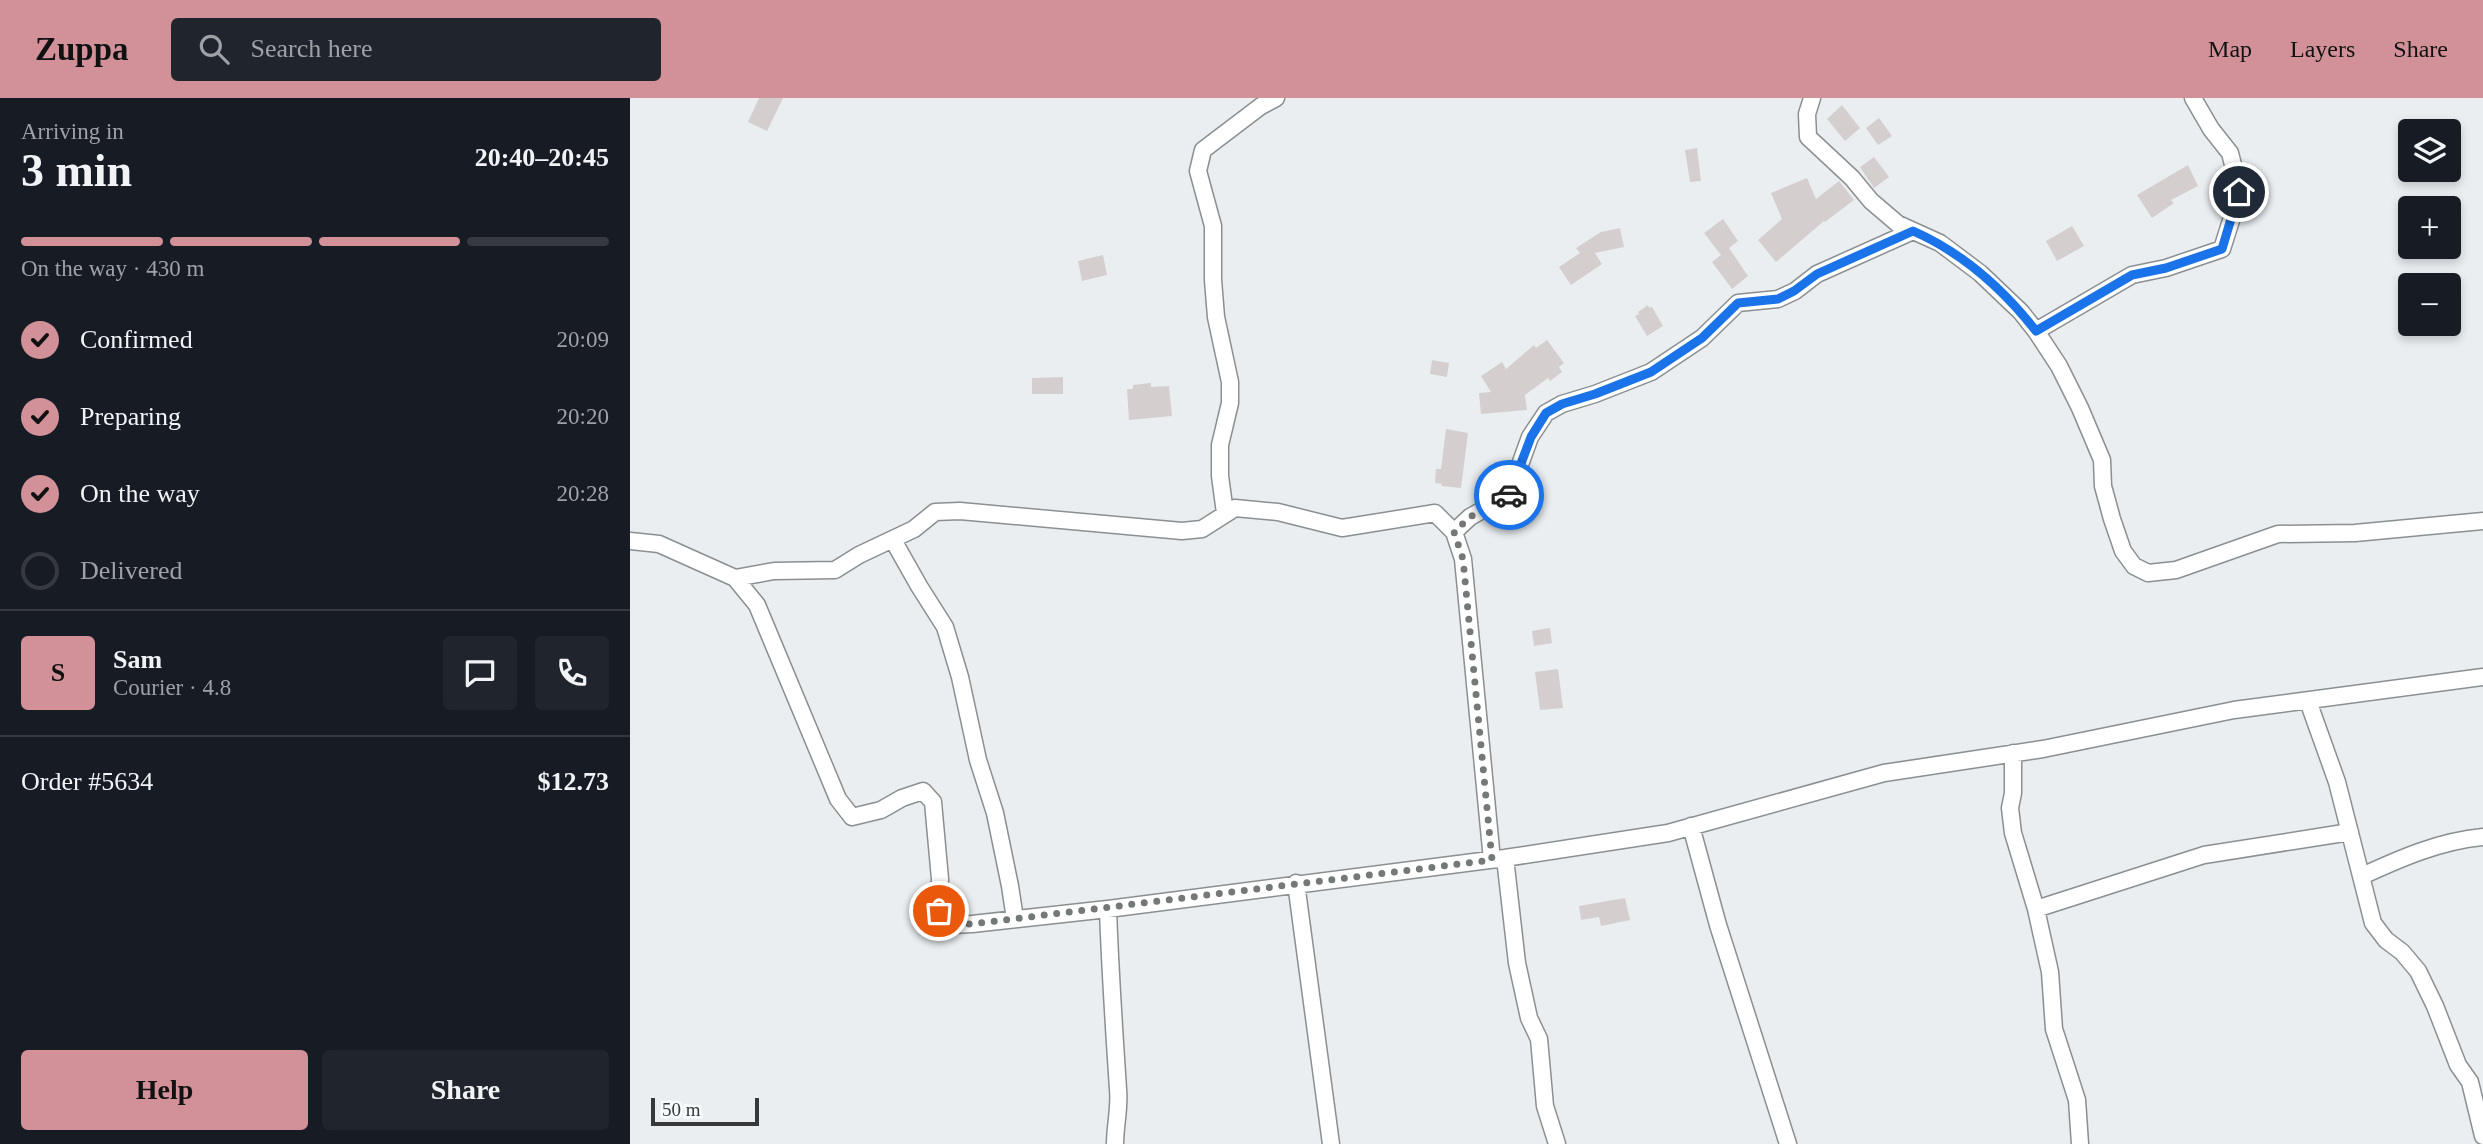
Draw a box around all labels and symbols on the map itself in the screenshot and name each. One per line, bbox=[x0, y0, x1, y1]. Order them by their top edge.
pin bbox=[2209, 162, 2269, 222]
courier bbox=[1474, 460, 1544, 530]
pin bbox=[909, 881, 969, 941]
scale bar bbox=[651, 1095, 760, 1127]

